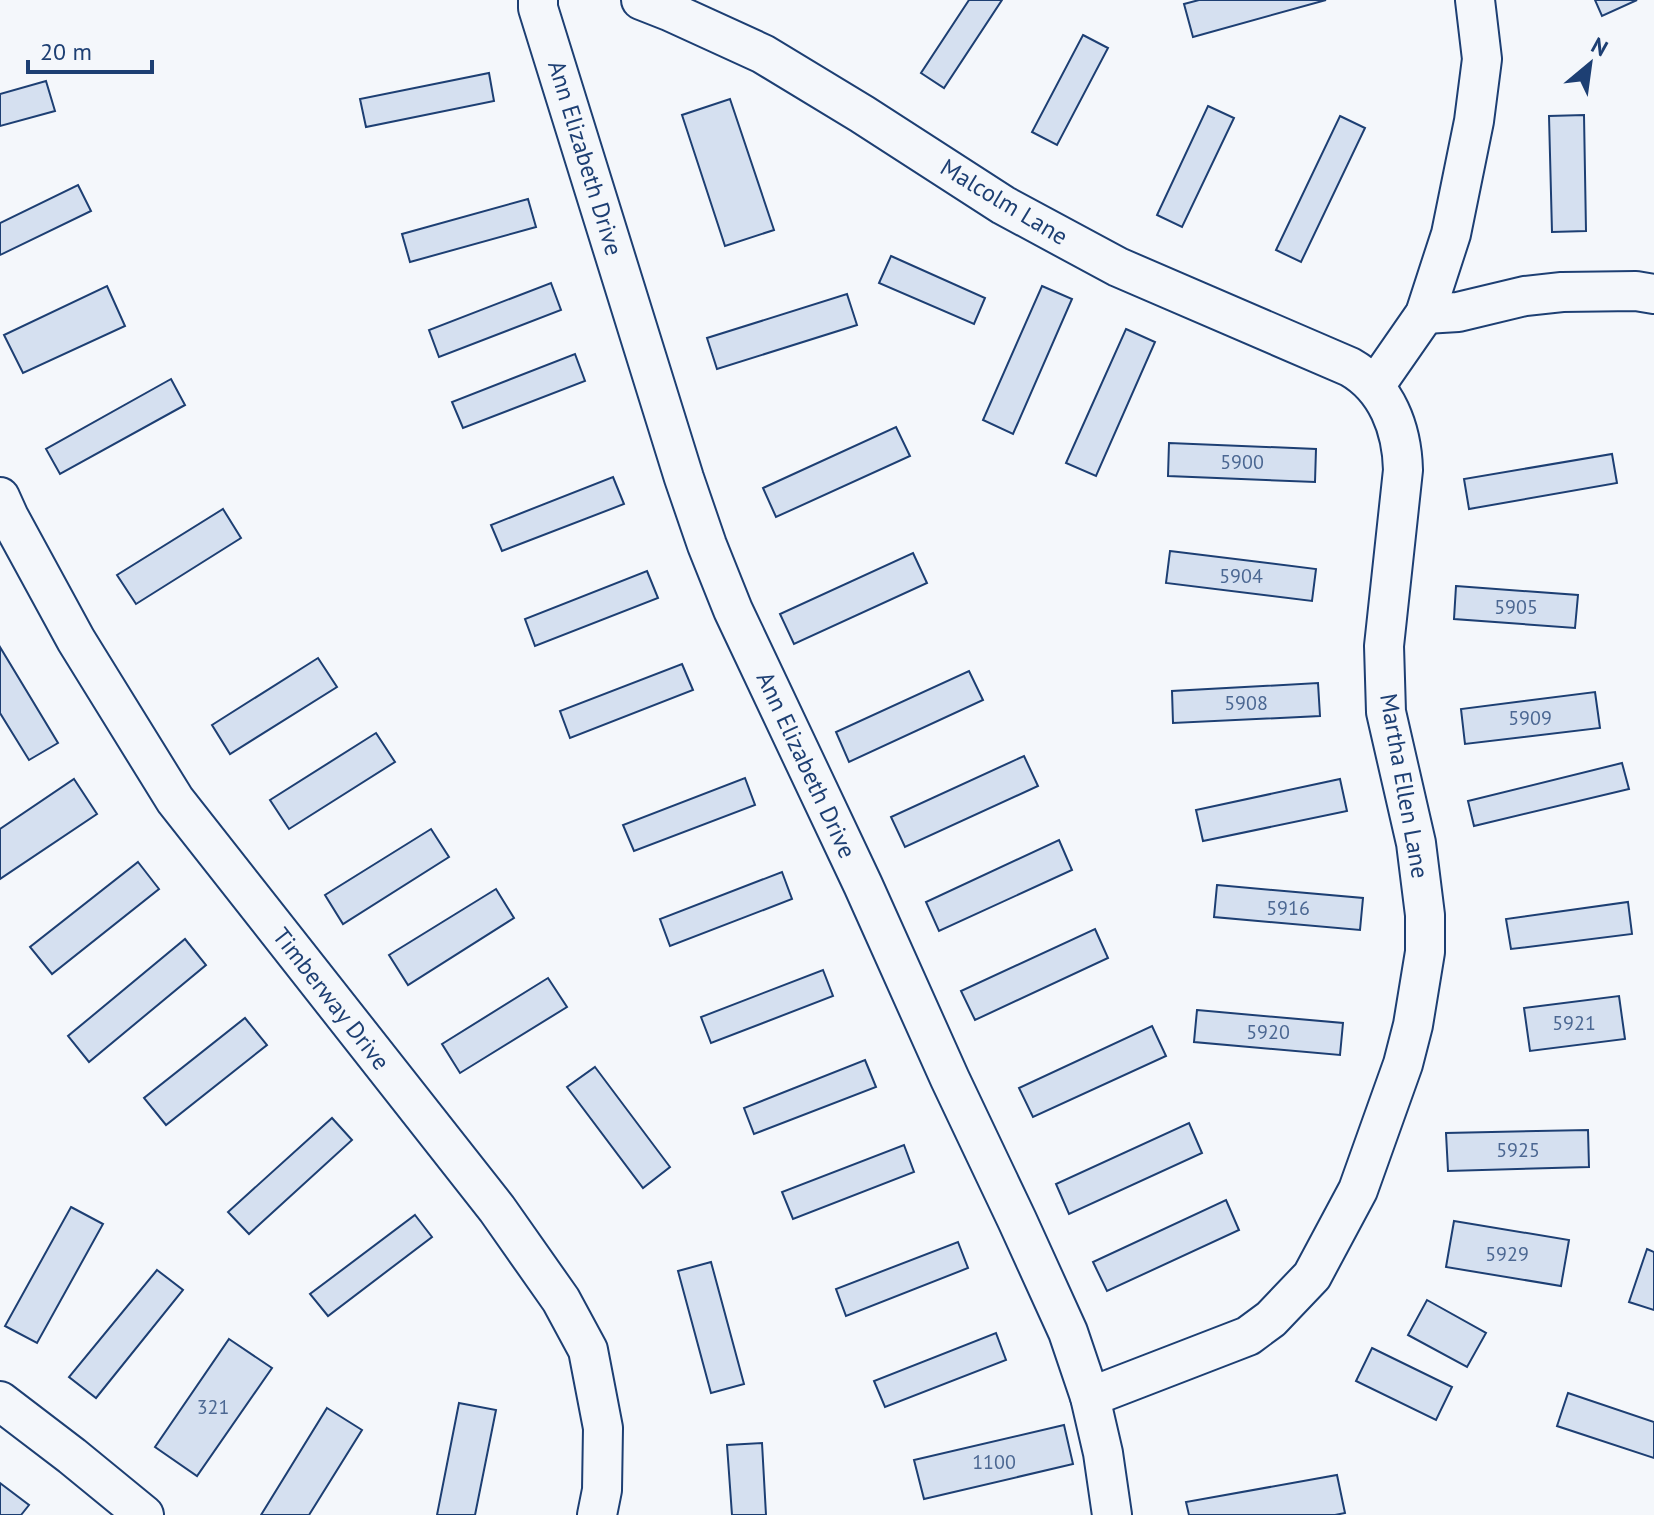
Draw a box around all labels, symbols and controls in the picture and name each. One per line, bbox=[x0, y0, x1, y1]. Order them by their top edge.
scale bar bbox=[28, 24, 152, 74]
north arrow bbox=[1550, 24, 1630, 104]
text: N bbox=[1587, 31, 1613, 62]
text: 20 m bbox=[40, 36, 92, 67]
street label: Ann Elizabeth Drive bbox=[541, 57, 630, 259]
street label: Malcolm Lane bbox=[935, 151, 1074, 252]
house number: 5900 bbox=[1220, 449, 1264, 475]
house number: 5904 bbox=[1219, 563, 1263, 589]
house number: 5905 bbox=[1494, 594, 1538, 620]
street label: Ann Elizabeth Drive bbox=[750, 667, 863, 863]
house number: 5908 bbox=[1224, 690, 1268, 716]
street label: Martha Ellen Lane bbox=[1373, 691, 1436, 881]
house number: 5909 bbox=[1508, 705, 1552, 731]
house number: 5916 bbox=[1266, 895, 1310, 921]
street label: Timberway Drive bbox=[266, 921, 397, 1076]
house number: 5921 bbox=[1552, 1010, 1596, 1036]
house number: 5920 bbox=[1246, 1019, 1290, 1045]
house number: 5925 bbox=[1496, 1137, 1540, 1163]
house number: 5929 bbox=[1485, 1241, 1529, 1267]
house number: 321 bbox=[197, 1394, 229, 1420]
house number: 1100 bbox=[972, 1449, 1016, 1475]

